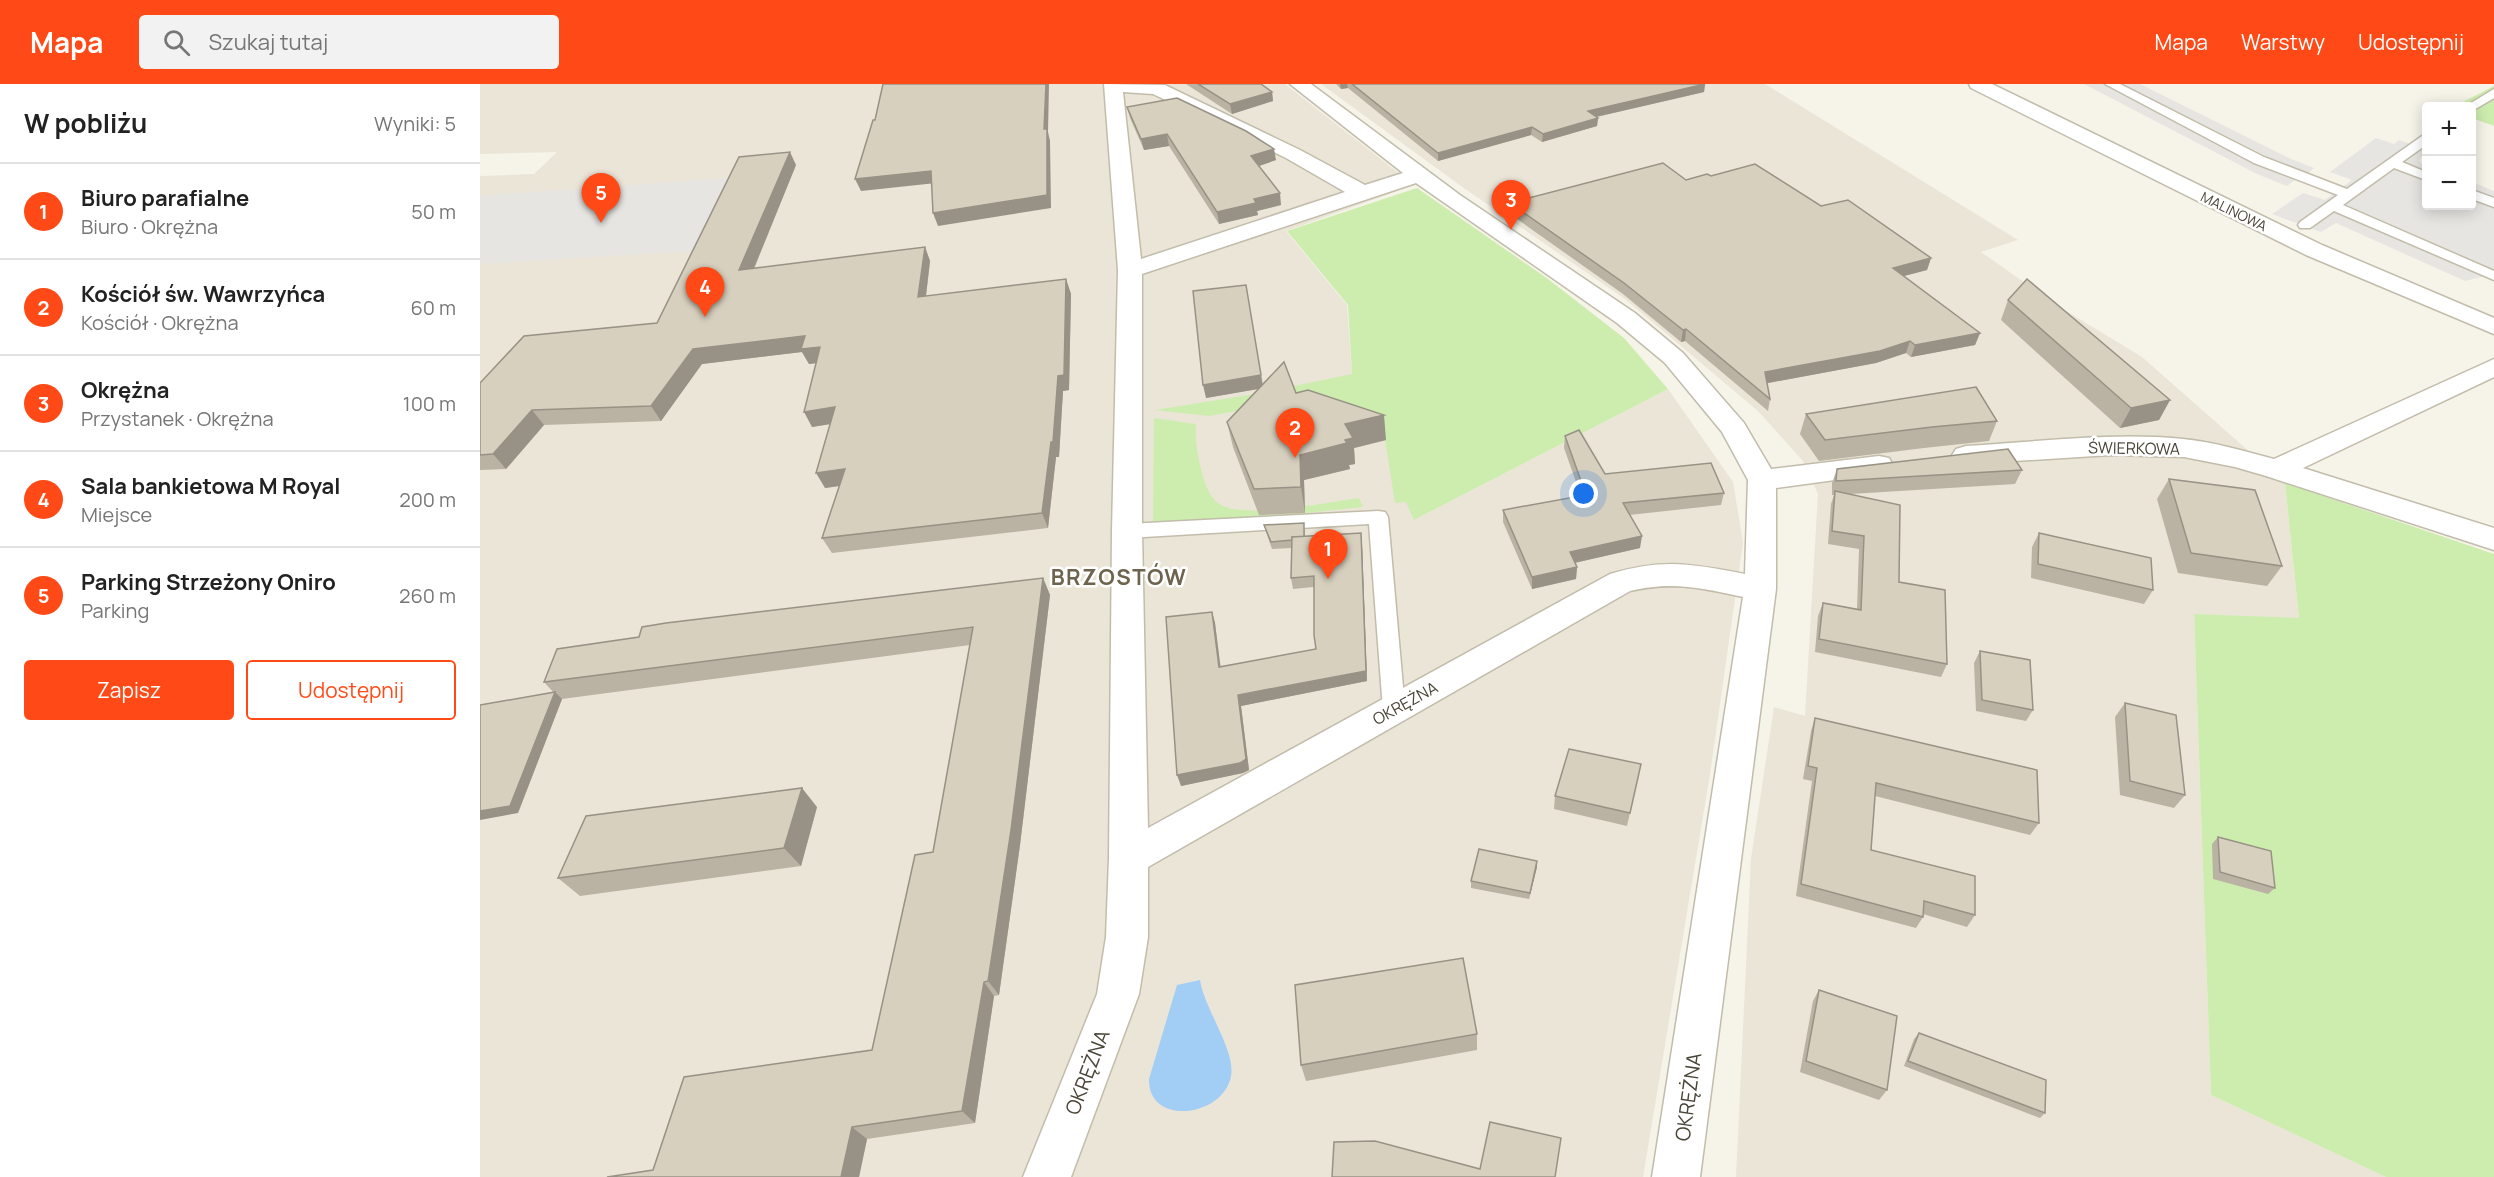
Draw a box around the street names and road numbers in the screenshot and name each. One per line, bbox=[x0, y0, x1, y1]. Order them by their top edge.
street label: MALINOWA bbox=[2198, 187, 2270, 235]
street label: ŚWIERKOWA bbox=[2088, 436, 2180, 460]
street label: OKRĘŻNA bbox=[1369, 676, 1441, 730]
street label: OKRĘŻNA bbox=[1058, 1025, 1116, 1118]
street label: OKRĘŻNA bbox=[1668, 1051, 1708, 1143]

